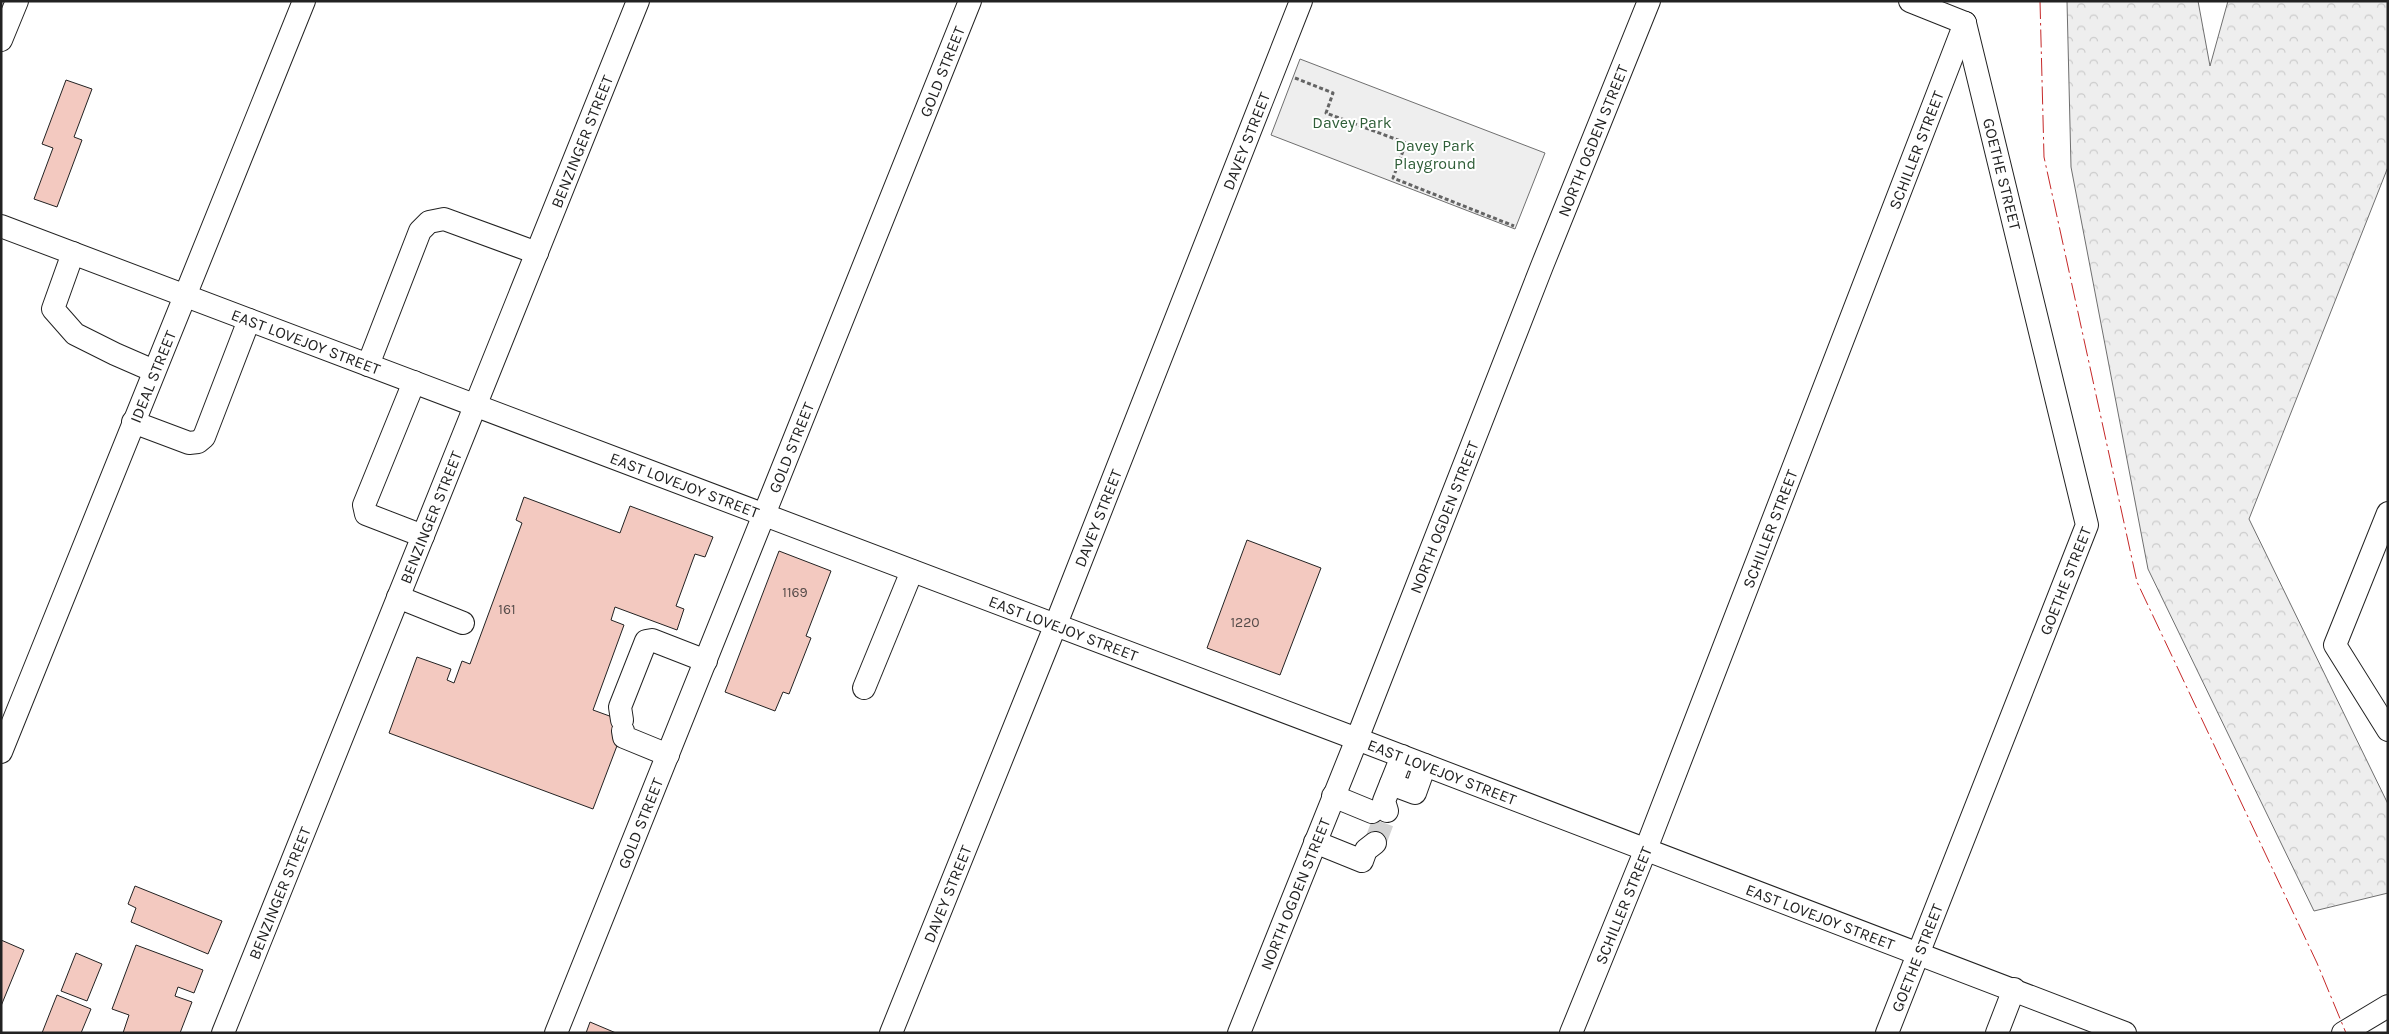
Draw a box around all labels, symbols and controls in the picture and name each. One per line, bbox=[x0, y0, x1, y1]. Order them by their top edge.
street label: GOLD STREET bbox=[915, 23, 968, 120]
street label: NORTH OGDEN STREET bbox=[1554, 62, 1632, 219]
street label: BENZINGER STREET bbox=[546, 72, 617, 210]
street label: SCHILLER STREET bbox=[1884, 88, 1947, 212]
street label: DAVEY STREET bbox=[1218, 89, 1274, 193]
park label: Davey Park bbox=[1312, 113, 1392, 132]
street label: GOETHE STREET bbox=[1979, 116, 2025, 232]
park label: Davey Park Playground bbox=[1394, 136, 1476, 173]
street label: EAST LOVEJOY STREET bbox=[229, 305, 383, 378]
street label: IDEAL STREET bbox=[125, 327, 180, 425]
street label: GOLD STREET bbox=[764, 399, 818, 495]
street label: NORTH OGDEN STREET bbox=[1405, 438, 1482, 596]
street label: BENZINGER STREET bbox=[395, 448, 466, 586]
street label: EAST LOVEJOY STREET bbox=[607, 448, 762, 522]
street label: DAVEY STREET bbox=[1070, 466, 1125, 570]
street label: SCHILLER STREET bbox=[1738, 467, 1801, 591]
street label: GOETHE STREET bbox=[2035, 524, 2095, 638]
house number: 1169 bbox=[782, 584, 808, 601]
street label: EAST LOVEJOY STREET bbox=[986, 591, 1141, 665]
house number: 161 bbox=[498, 601, 516, 618]
house number: 1220 bbox=[1230, 614, 1260, 631]
street label: EAST LOVEJOY STREET bbox=[1365, 734, 1519, 809]
street label: GOLD STREET bbox=[613, 775, 667, 871]
street label: NORTH OGDEN STREET bbox=[1256, 815, 1334, 973]
street label: BENZINGER STREET bbox=[244, 824, 315, 962]
street label: DAVEY STREET bbox=[919, 842, 975, 945]
street label: SCHILLER STREET bbox=[1591, 843, 1656, 967]
street label: EAST LOVEJOY STREET bbox=[1743, 879, 1898, 954]
street label: GOETHE STREET bbox=[1887, 901, 1947, 1014]

